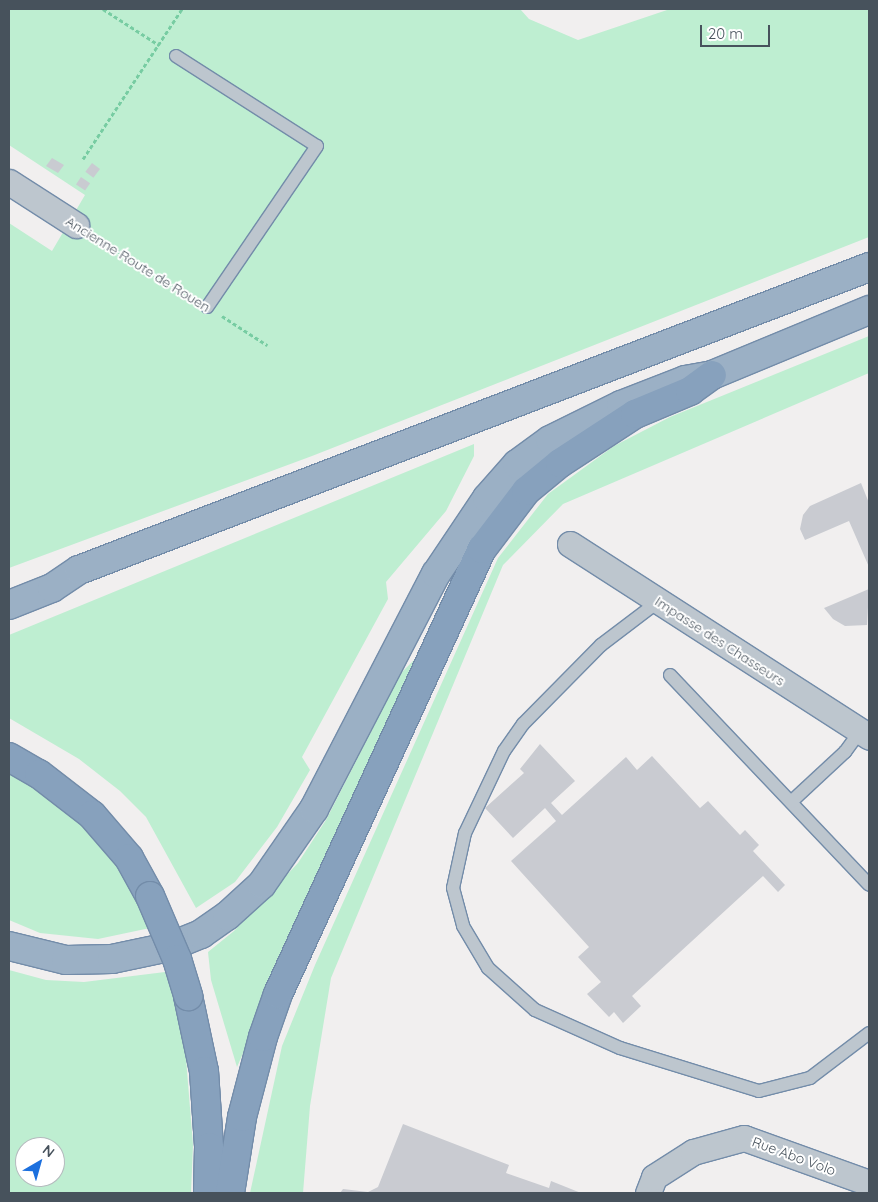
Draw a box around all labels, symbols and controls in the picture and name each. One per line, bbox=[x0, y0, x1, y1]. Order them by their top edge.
scale bar bbox=[703, 15, 773, 47]
text: 20 m bbox=[708, 24, 743, 43]
street label: Ancienne Route de Rouen bbox=[63, 213, 213, 315]
street label: Impasse des Chasseurs bbox=[652, 593, 788, 689]
street label: Rue Abo Volo bbox=[750, 1133, 838, 1179]
north arrow bbox=[15, 1137, 65, 1187]
text: N bbox=[39, 1141, 58, 1161]

